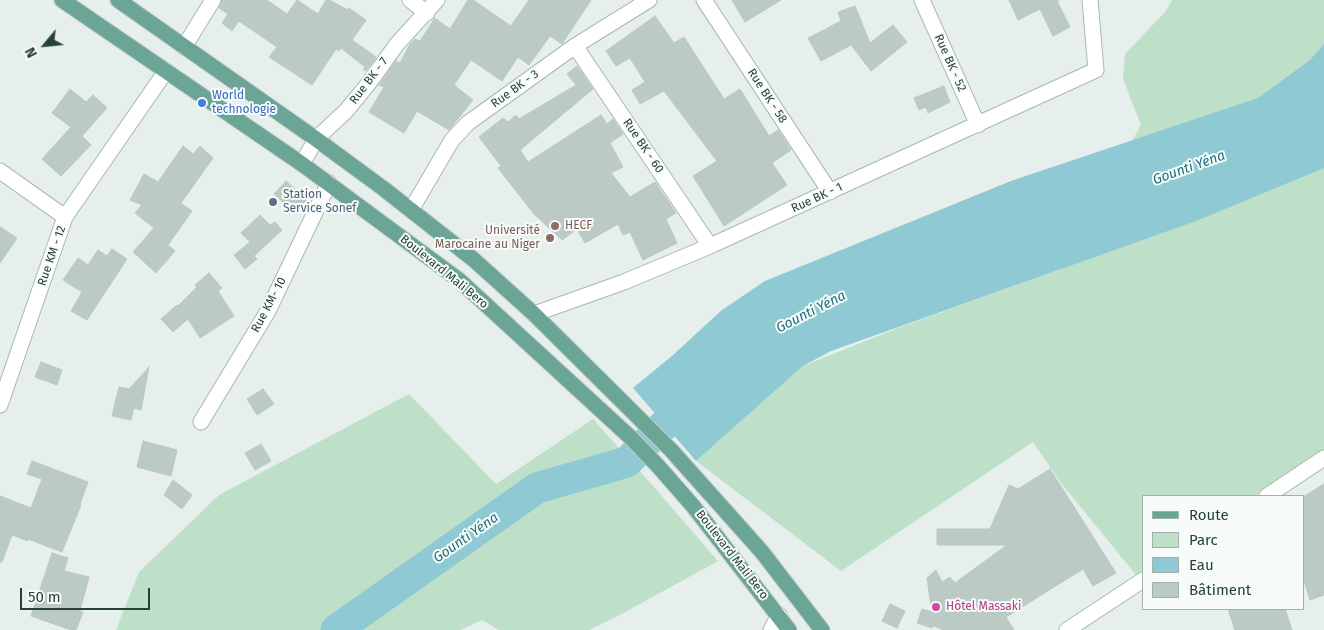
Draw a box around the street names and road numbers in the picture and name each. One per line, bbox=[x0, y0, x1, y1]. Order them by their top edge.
street label: Rue BK - 52 bbox=[931, 32, 969, 94]
street label: Rue BK - 7 bbox=[347, 55, 391, 107]
street label: Rue BK - 58 bbox=[744, 66, 790, 126]
street label: Rue BK - 3 bbox=[488, 67, 542, 111]
street label: Rue BK - 60 bbox=[620, 116, 666, 176]
street label: Rue BK - 1 bbox=[789, 180, 845, 216]
street label: Rue KM - 12 bbox=[35, 224, 69, 288]
street label: Boulevard Mali Bero bbox=[397, 232, 491, 312]
street label: Rue KM- 10 bbox=[248, 275, 290, 335]
street label: Boulevard Mali Bero bbox=[693, 508, 771, 602]

